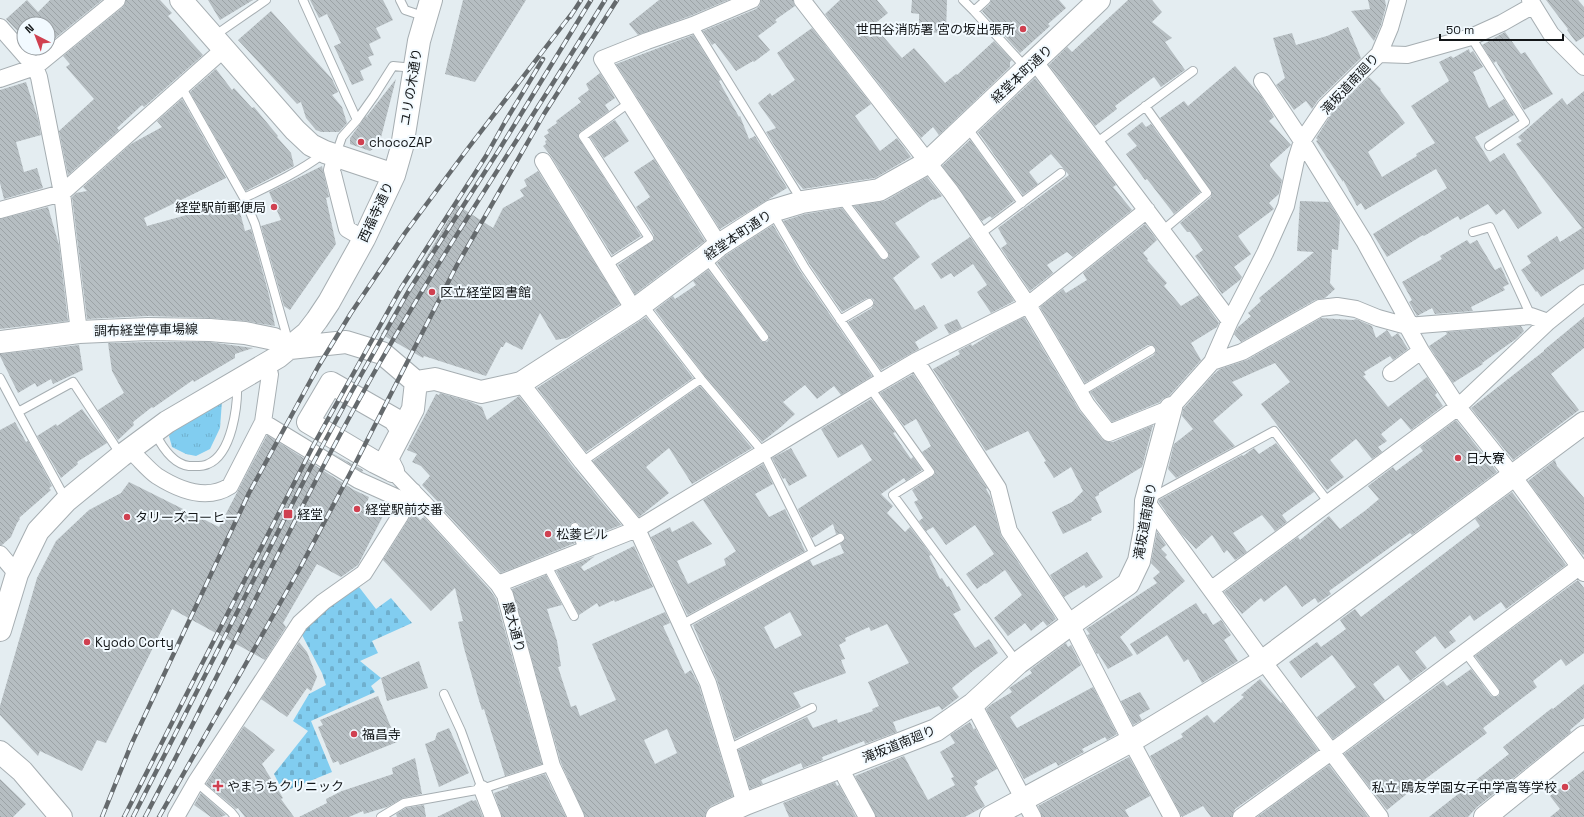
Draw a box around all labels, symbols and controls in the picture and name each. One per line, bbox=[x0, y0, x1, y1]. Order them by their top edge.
north arrow bbox=[16, 16, 56, 56]
scale bar bbox=[1440, 16, 1563, 42]
text: N bbox=[22, 21, 37, 36]
place label: 世田谷消防署 宮の坂出張所 bbox=[856, 21, 1015, 38]
text: 50 m bbox=[1446, 22, 1474, 38]
marker: 世田谷消防署 宮の坂出張所 bbox=[1018, 24, 1028, 34]
street label: 経堂本町通り bbox=[988, 41, 1056, 107]
street label: ユリの木通り bbox=[397, 47, 425, 127]
street label: 滝坂道南廻り bbox=[1317, 50, 1383, 118]
place label: chocoZAP bbox=[369, 134, 432, 151]
marker: chocoZAP bbox=[356, 137, 366, 147]
street label: 西福寺通り bbox=[355, 179, 397, 245]
place label: 経堂駅前郵便局 bbox=[175, 199, 266, 216]
marker: 経堂駅前郵便局 bbox=[269, 202, 279, 212]
street label: 経堂本町通り bbox=[701, 206, 775, 264]
place label: 区立経堂図書館 bbox=[440, 284, 531, 301]
marker: 区立経堂図書館 bbox=[427, 287, 437, 297]
street label: 調布経堂停車場線 bbox=[94, 321, 198, 339]
place label: 日大寮 bbox=[1466, 450, 1505, 467]
marker: 日大寮 bbox=[1453, 453, 1463, 463]
street label: 滝坂道南廻り bbox=[1130, 481, 1160, 561]
place label: 経堂駅前交番 bbox=[365, 501, 443, 518]
marker: 経堂駅前交番 bbox=[352, 504, 362, 514]
place label: 経堂 bbox=[297, 506, 323, 523]
marker: 経堂 bbox=[282, 508, 294, 520]
place label: タリーズコーヒー bbox=[135, 509, 238, 526]
marker: タリーズコーヒー bbox=[122, 512, 132, 522]
place label: 松菱ビル bbox=[556, 526, 608, 543]
marker: 松菱ビル bbox=[543, 529, 553, 539]
street label: 農大通り bbox=[499, 600, 529, 654]
place label: Kyodo Corty bbox=[95, 634, 174, 651]
marker: Kyodo Corty bbox=[82, 637, 92, 647]
street label: 滝坂道南廻り bbox=[860, 722, 938, 766]
place label: 福昌寺 bbox=[362, 726, 401, 743]
marker: 福昌寺 bbox=[349, 729, 359, 739]
place label: やまうちクリニック bbox=[227, 778, 344, 795]
place label: 私立 鴎友学園女子中学高等学校 bbox=[1372, 779, 1557, 796]
marker: やまうちクリニック bbox=[212, 780, 224, 792]
marker: 私立 鴎友学園女子中学高等学校 bbox=[1560, 782, 1570, 792]

